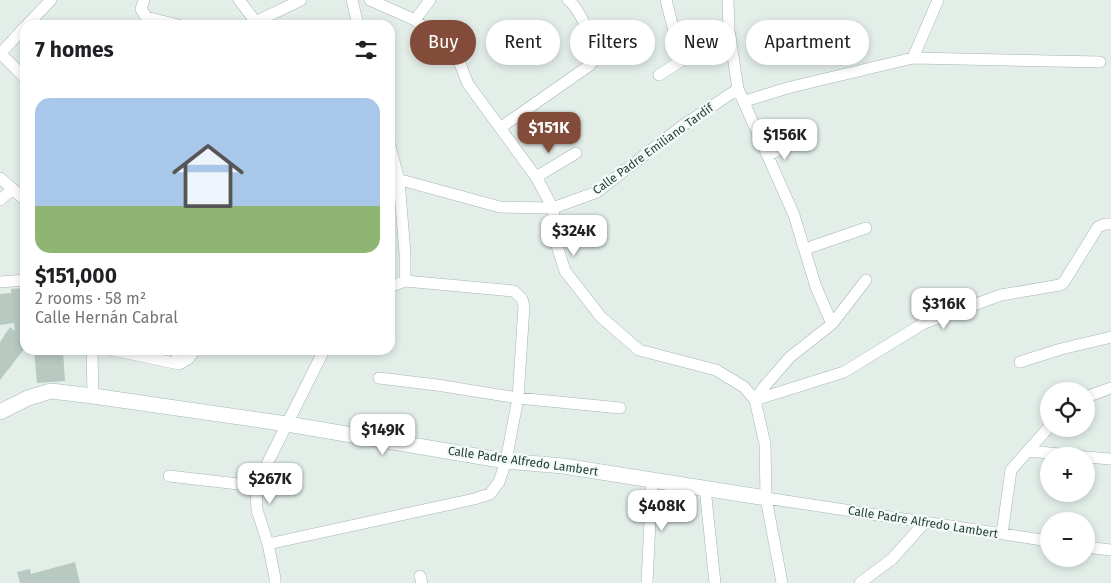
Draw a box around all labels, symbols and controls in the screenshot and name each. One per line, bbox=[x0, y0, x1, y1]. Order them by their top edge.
chip: Buy bbox=[410, 20, 476, 65]
chip: Rent bbox=[486, 20, 560, 65]
chip: Filters bbox=[570, 20, 655, 65]
chip: New bbox=[665, 20, 736, 65]
chip: Apartment bbox=[746, 20, 869, 65]
icon: filters bbox=[352, 36, 380, 64]
text: 7 homes bbox=[35, 37, 114, 63]
street label: Calle Padre Emiliano Tardif bbox=[590, 100, 717, 197]
pin: $151K bbox=[514, 112, 584, 154]
text: $151K bbox=[529, 118, 569, 137]
pin: $156K bbox=[750, 119, 820, 161]
text: $156K bbox=[763, 125, 807, 144]
icon: home bbox=[163, 131, 253, 221]
pin: $324K bbox=[539, 214, 609, 257]
text: $324K bbox=[552, 221, 596, 240]
text: $151,000 bbox=[35, 263, 117, 289]
pin: $316K bbox=[909, 288, 979, 330]
text: 2 rooms · 58 m² bbox=[35, 289, 146, 308]
text: $316K bbox=[922, 294, 966, 313]
text: Calle Hernán Cabral bbox=[35, 308, 178, 327]
map controls bbox=[1040, 382, 1095, 567]
button: locate bbox=[1040, 382, 1095, 437]
pin: $149K bbox=[348, 414, 418, 456]
text: $149K bbox=[361, 420, 405, 439]
street label: Calle Padre Alfredo Lambert bbox=[447, 444, 600, 479]
button: + bbox=[1040, 447, 1095, 502]
pin: $267K bbox=[235, 462, 305, 505]
text: $267K bbox=[248, 469, 292, 488]
pin: $408K bbox=[627, 490, 697, 532]
text: $408K bbox=[639, 496, 685, 515]
street label: Calle Padre Alfredo Lambert bbox=[847, 503, 1000, 541]
button: − bbox=[1040, 512, 1095, 567]

